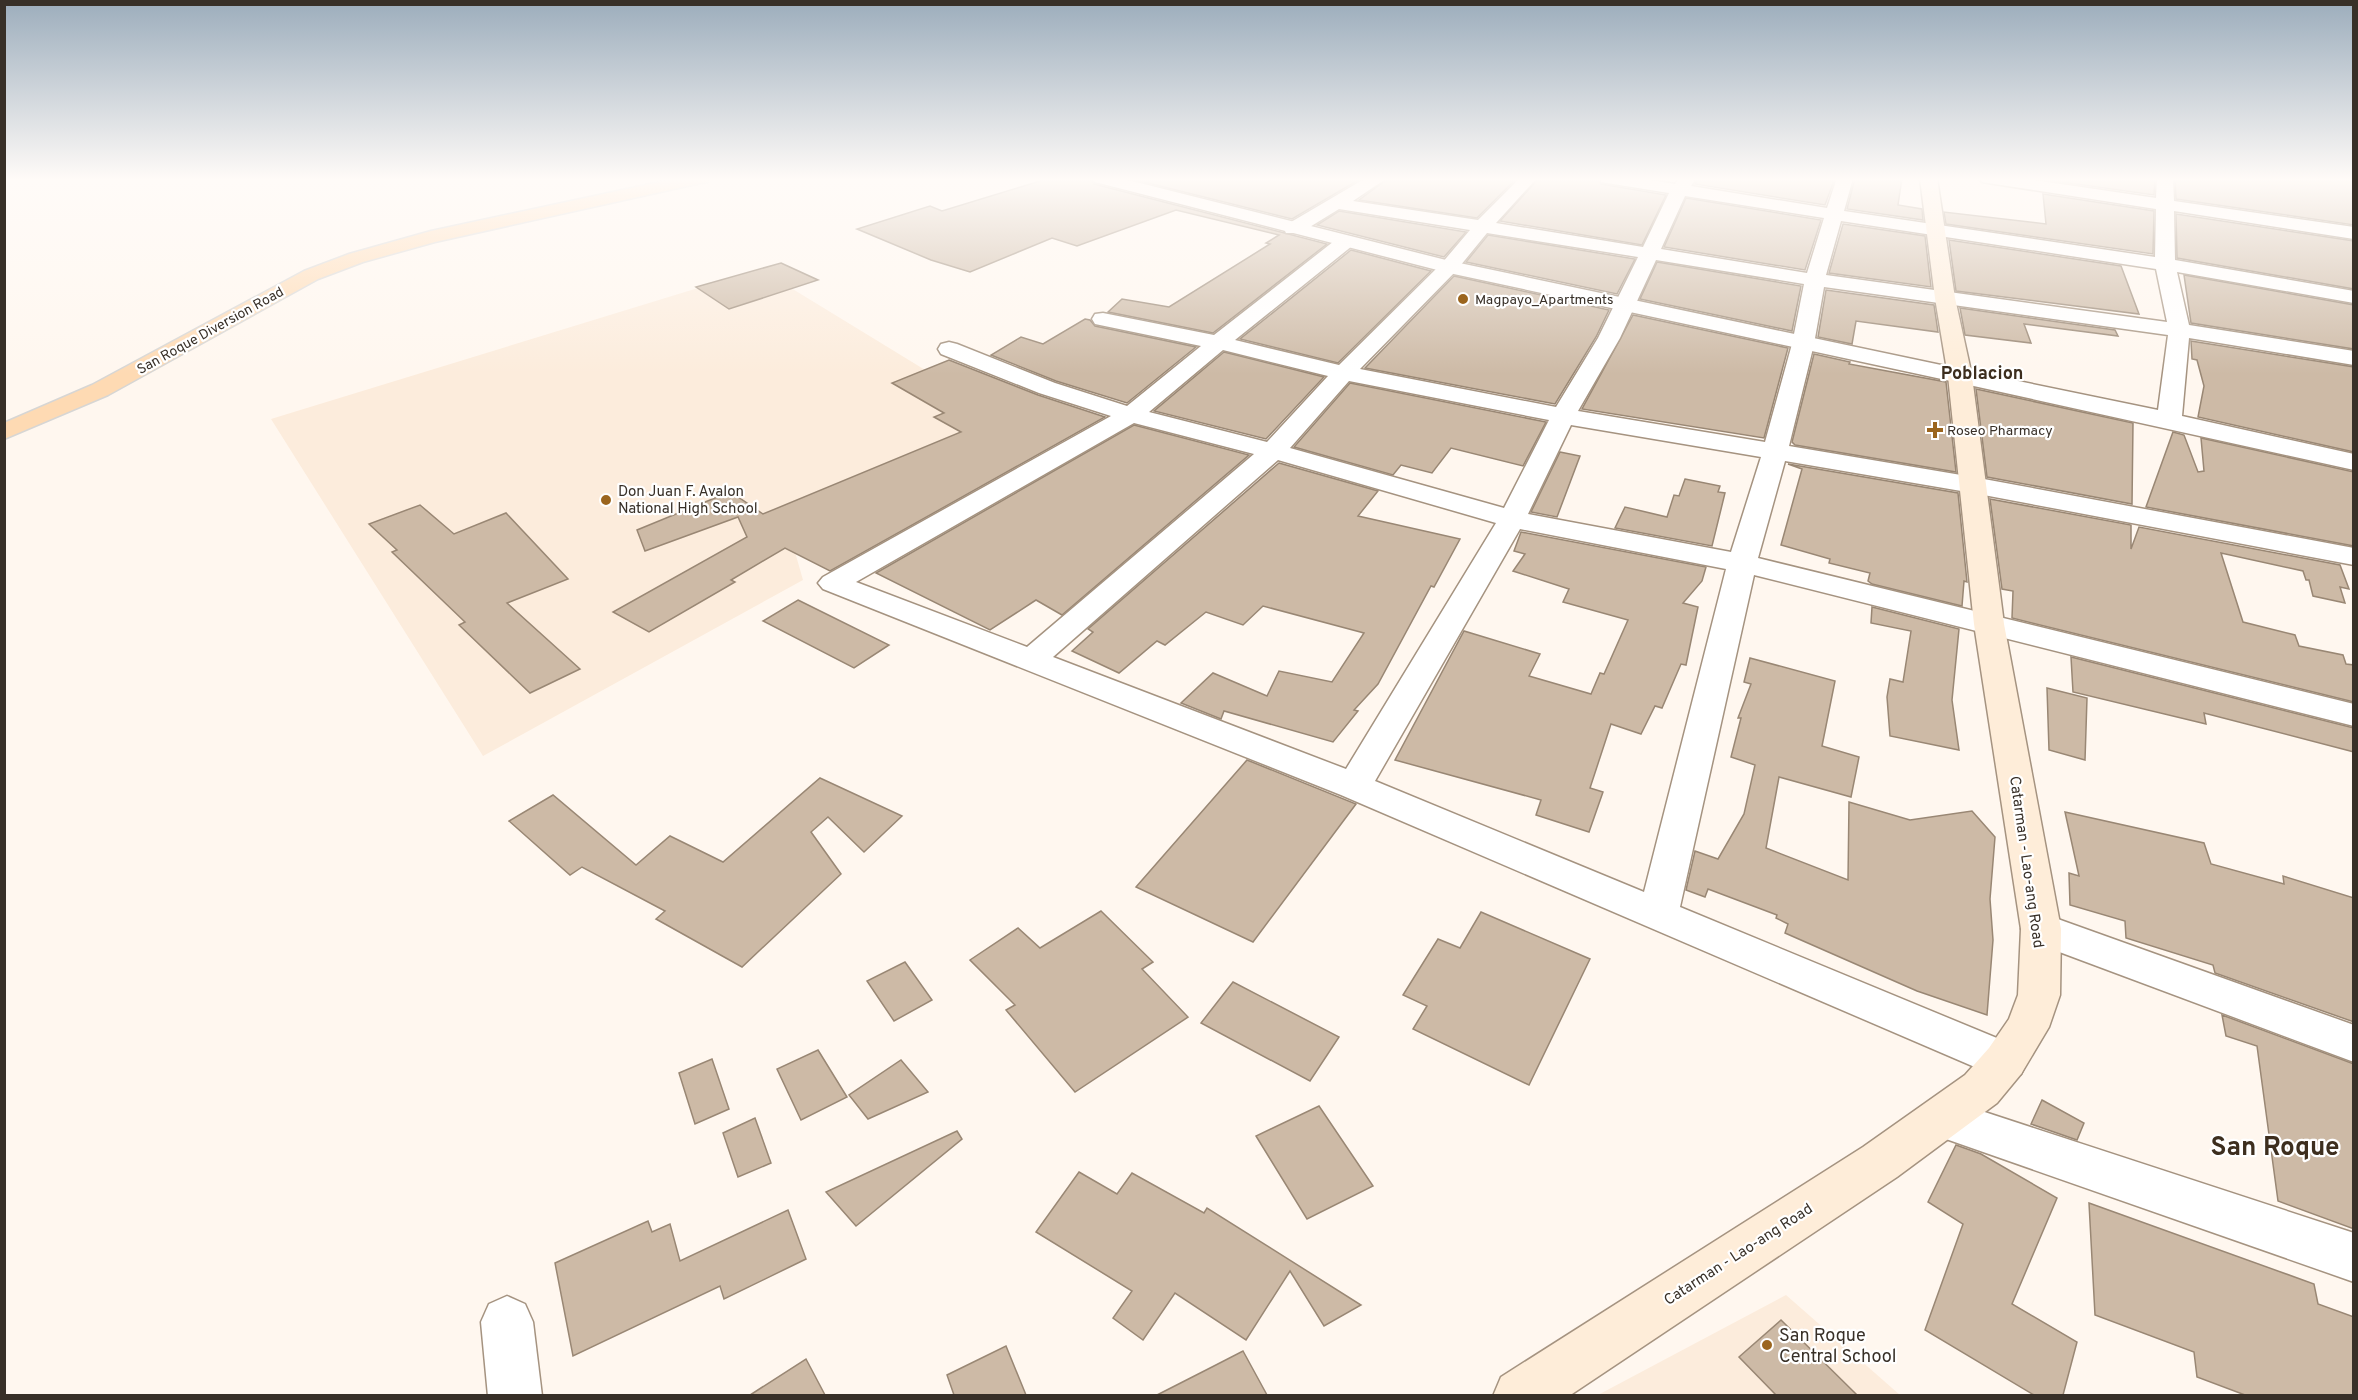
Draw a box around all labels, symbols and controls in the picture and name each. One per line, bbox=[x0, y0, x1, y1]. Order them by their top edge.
street label: San Roque Diversion Road bbox=[134, 284, 287, 379]
marker: Magpayo_Apartments bbox=[1456, 292, 1470, 306]
place label: Magpayo_Apartments bbox=[1475, 292, 1614, 309]
district label: Poblacion bbox=[1941, 363, 2023, 386]
marker: Roseo Pharmacy bbox=[1928, 423, 1942, 437]
place label: Roseo Pharmacy bbox=[1947, 423, 2053, 440]
place label: Don Juan F. Avalon National High School bbox=[618, 483, 758, 519]
marker: Don Juan F. Avalon National High School bbox=[599, 493, 613, 507]
street label: Catarman - Lao-ang Road bbox=[2004, 775, 2047, 949]
district label: San Roque bbox=[2210, 1132, 2340, 1165]
street label: Catarman - Lao-ang Road bbox=[1661, 1200, 1817, 1310]
place label: San Roque Central School bbox=[1779, 1325, 1897, 1369]
marker: San Roque Central School bbox=[1760, 1338, 1774, 1352]

